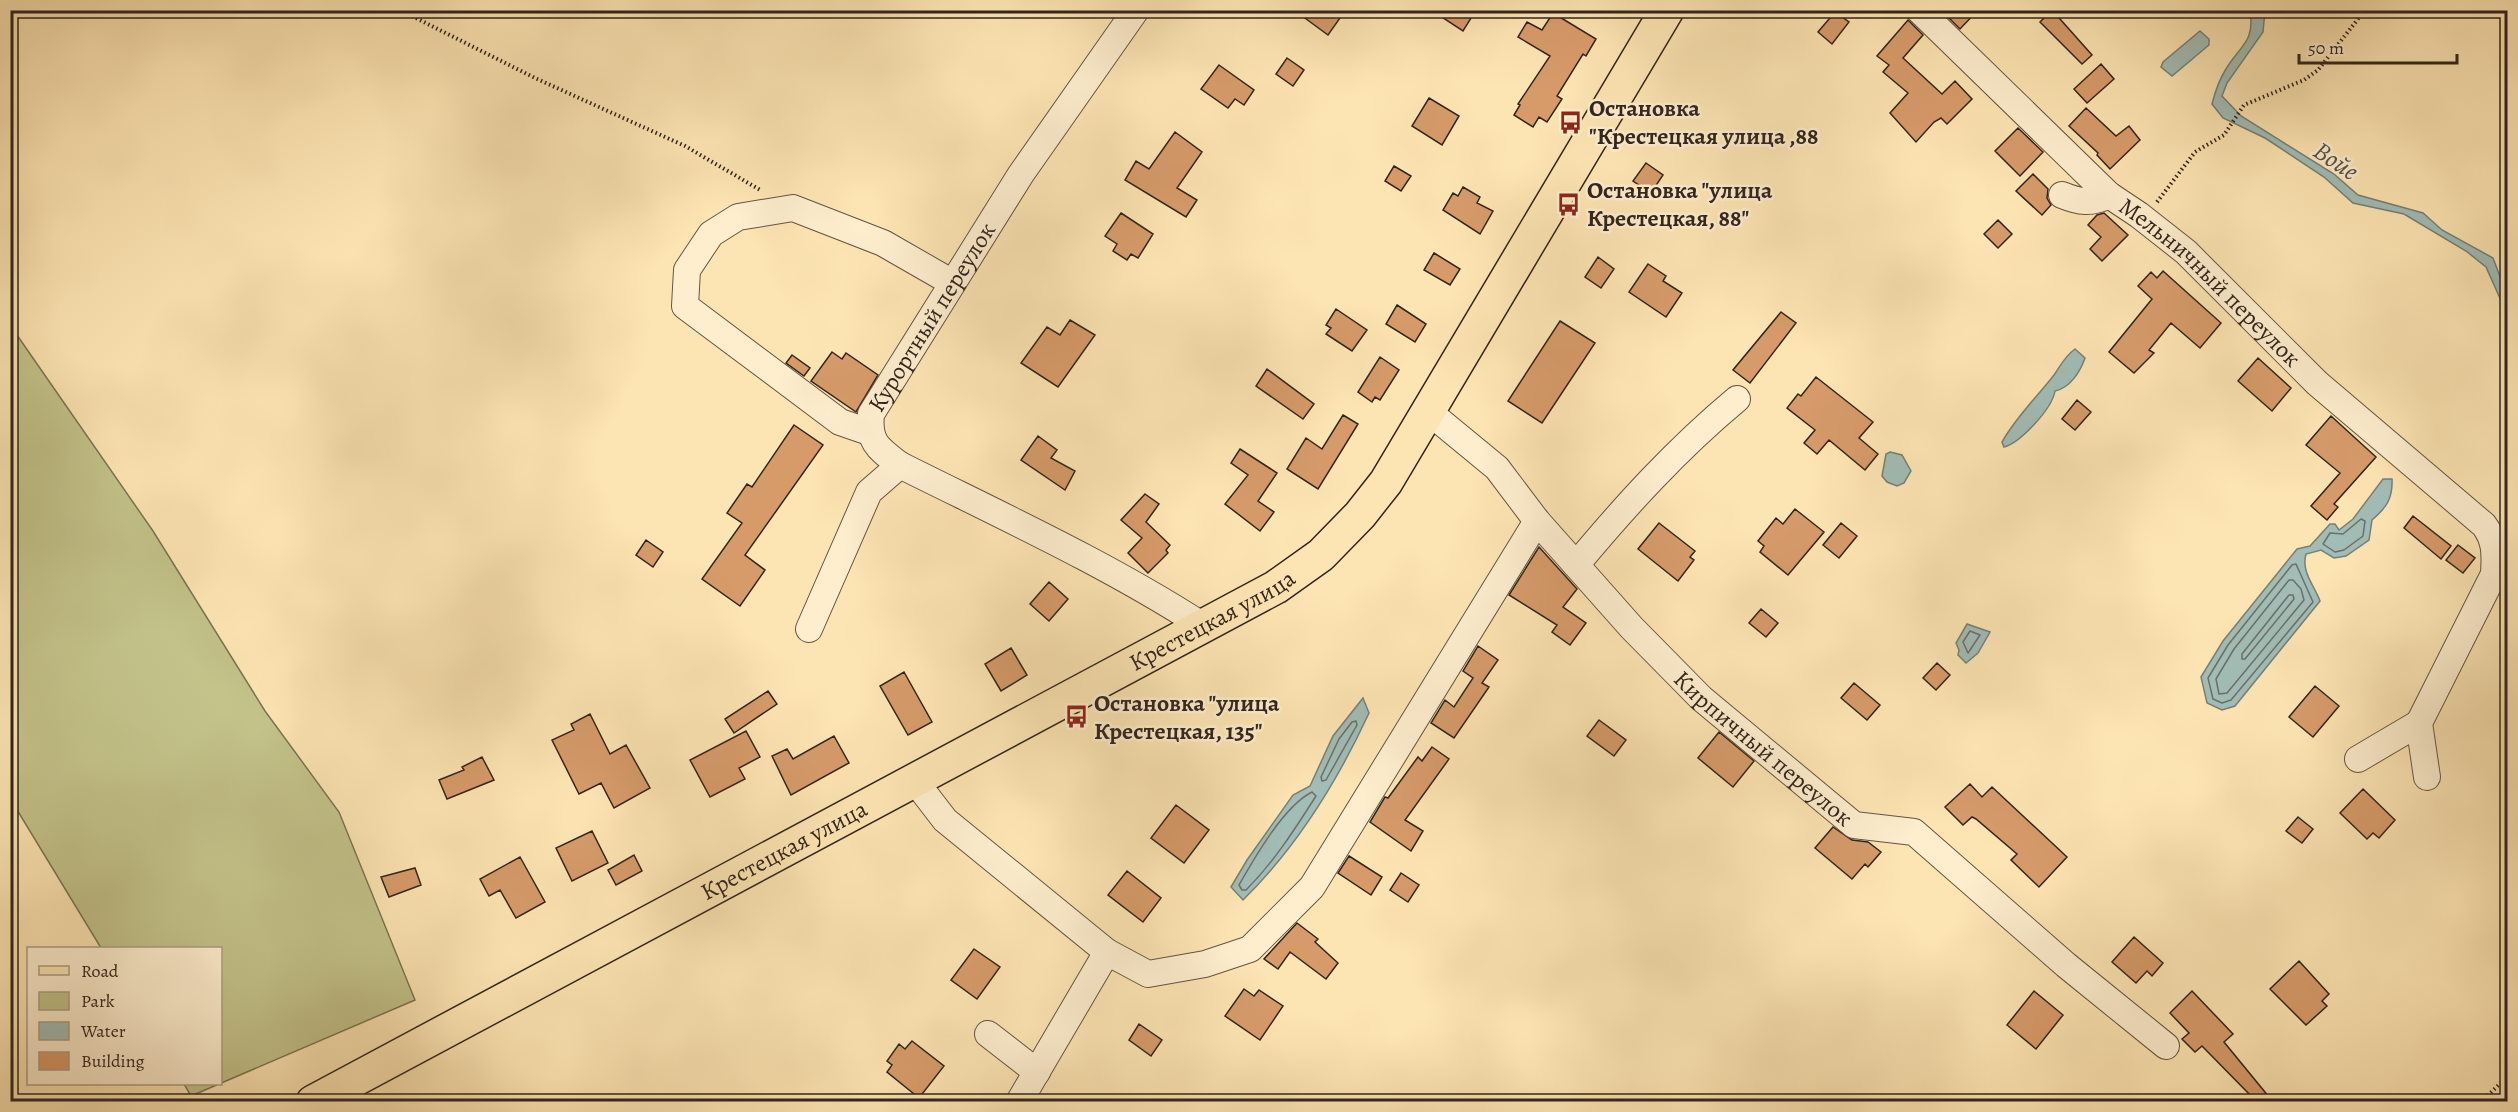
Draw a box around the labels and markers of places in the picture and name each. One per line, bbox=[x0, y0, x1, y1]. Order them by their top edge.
place label: Остановка "Крестецкая улица ,88 bbox=[1589, 92, 1819, 152]
bus stop icon: Остановка "Крестецкая улица ,88 bbox=[1558, 109, 1584, 135]
place label: Остановка "улица Крестецкая, 88" bbox=[1587, 174, 1773, 234]
bus stop icon: Остановка "улица Крестецкая, 88" bbox=[1556, 191, 1582, 217]
place label: Остановка "улица Крестецкая, 135" bbox=[1094, 687, 1280, 747]
bus stop icon: Остановка "улица Крестецкая, 135" bbox=[1063, 704, 1089, 730]

